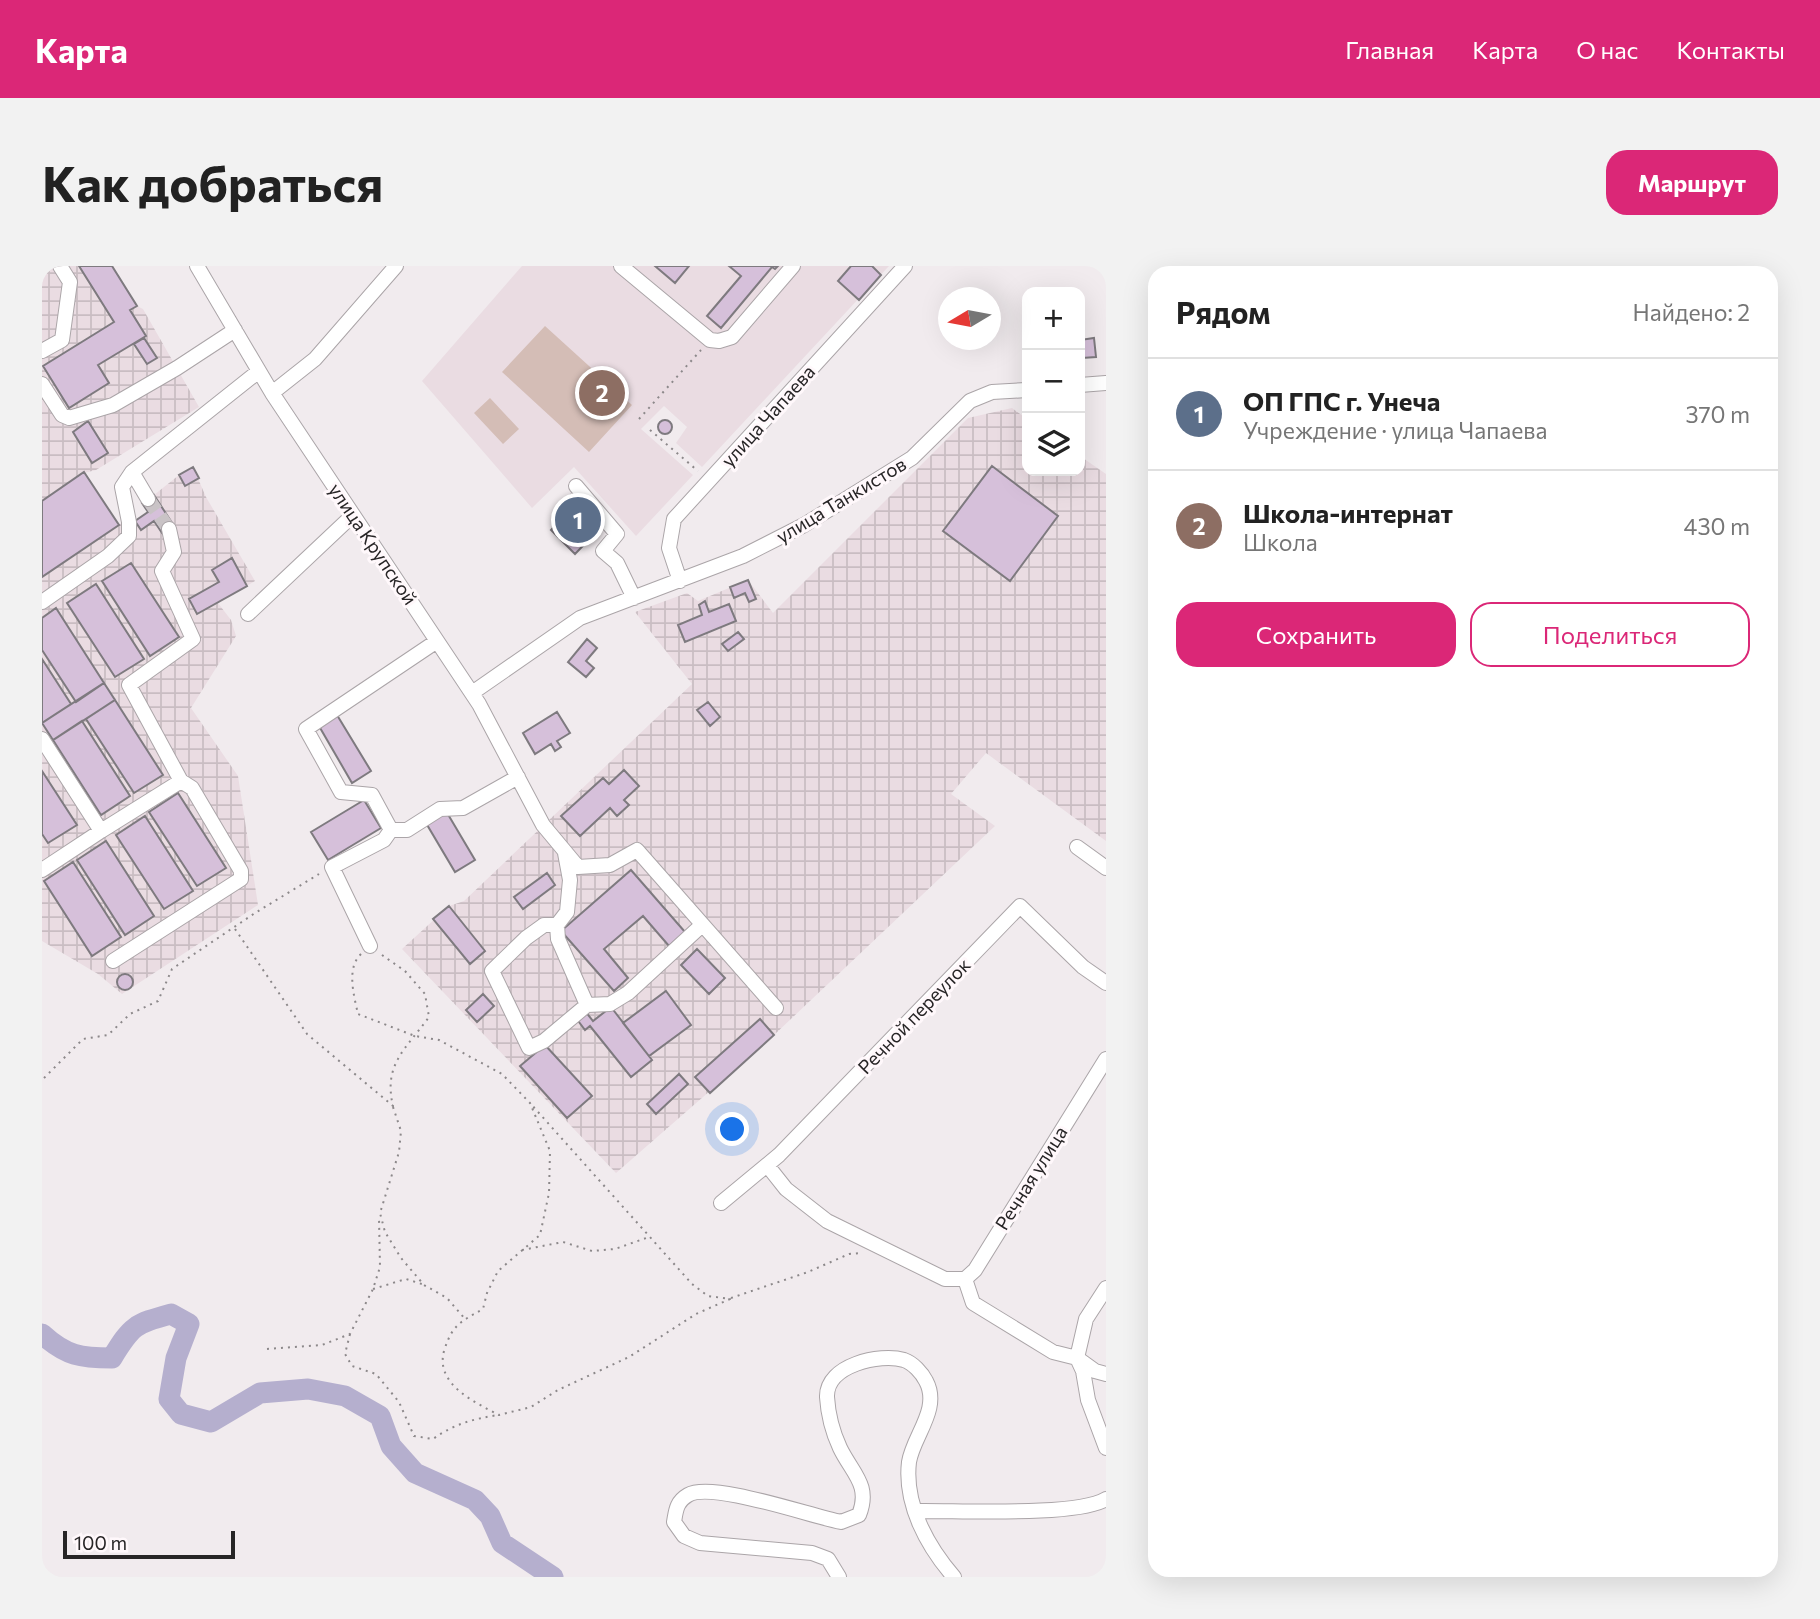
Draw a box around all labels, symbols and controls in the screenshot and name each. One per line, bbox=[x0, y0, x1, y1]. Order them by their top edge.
text: Карта bbox=[35, 29, 128, 70]
text: Главная bbox=[1345, 35, 1434, 64]
text: Карта bbox=[1472, 35, 1538, 64]
text: О нас bbox=[1576, 35, 1638, 64]
text: Контакты bbox=[1676, 35, 1785, 64]
button: Маршрут bbox=[1606, 150, 1778, 215]
text: Как добраться bbox=[42, 152, 383, 212]
north arrow bbox=[938, 287, 1001, 350]
map controls bbox=[1022, 287, 1085, 476]
button: + bbox=[1022, 287, 1085, 350]
text: Рядом bbox=[1176, 293, 1270, 330]
text: Найдено: 2 bbox=[1633, 298, 1750, 326]
button: − bbox=[1022, 350, 1085, 413]
street label: улица Чапаева bbox=[716, 360, 819, 471]
pin: 2 bbox=[579, 367, 625, 419]
text: ОП ГПС г. Унеча bbox=[1243, 385, 1440, 416]
text: 1 bbox=[1194, 400, 1204, 428]
text: 370 m bbox=[1685, 400, 1750, 428]
button: layers bbox=[1022, 413, 1085, 476]
text: Учреждение · улица Чапаева bbox=[1243, 416, 1547, 444]
street label: улица Танкистов bbox=[772, 452, 910, 547]
street label: улица Крупской bbox=[324, 479, 422, 609]
pin: 1 bbox=[555, 494, 601, 546]
text: Школа-интернат bbox=[1243, 497, 1453, 528]
text: 2 bbox=[1192, 512, 1206, 540]
text: 430 m bbox=[1684, 512, 1750, 540]
text: Школа bbox=[1243, 528, 1318, 556]
button: Сохранить bbox=[1176, 602, 1456, 667]
button: Поделиться bbox=[1470, 602, 1750, 667]
street label: Речной переулок bbox=[853, 953, 975, 1078]
your location bbox=[715, 1112, 749, 1146]
street label: Речная улица bbox=[990, 1122, 1072, 1234]
scale bar bbox=[63, 1528, 234, 1560]
text: 100 m bbox=[74, 1531, 127, 1554]

